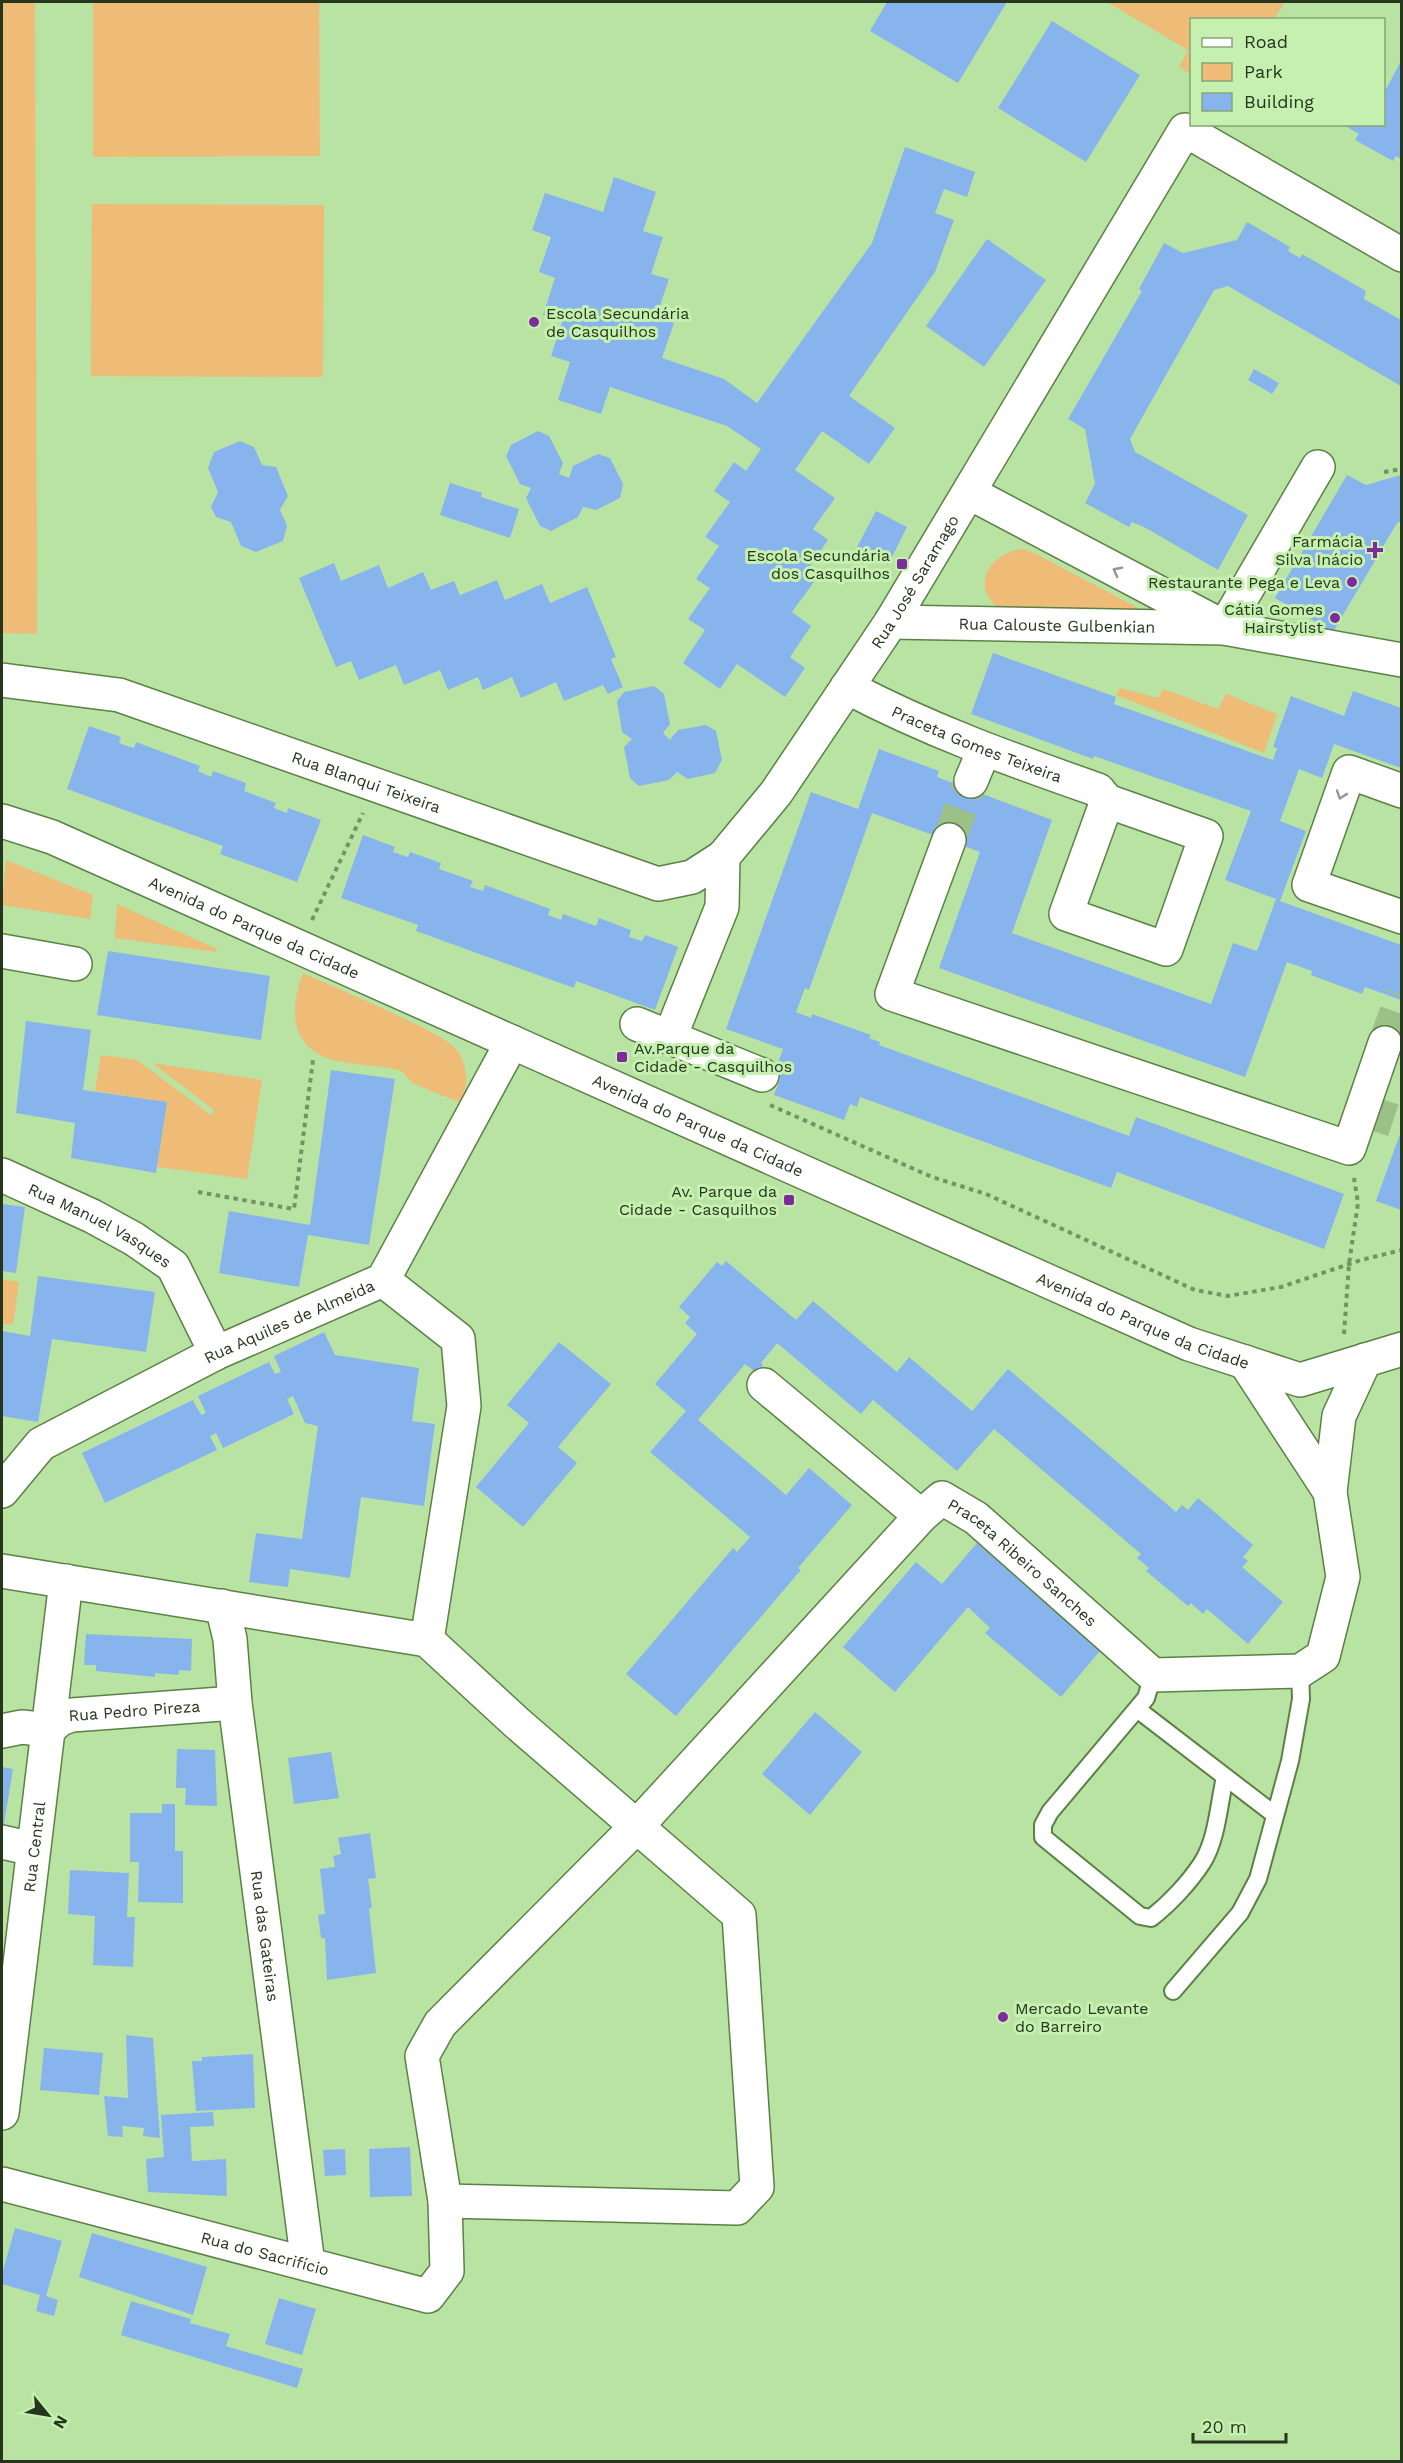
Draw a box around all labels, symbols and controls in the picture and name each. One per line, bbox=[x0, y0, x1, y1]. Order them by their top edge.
legend bbox=[1190, 18, 1385, 126]
text: Road bbox=[1244, 31, 1288, 52]
text: Park bbox=[1244, 61, 1283, 82]
text: Building bbox=[1244, 91, 1314, 112]
place label: Escola Secundária de Casquilhos bbox=[546, 304, 689, 341]
marker: Escola Secundária de Casquilhos bbox=[527, 315, 541, 329]
street label: Rua José Saramago bbox=[867, 511, 962, 652]
place label: Farmácia Silva Inácio bbox=[1275, 532, 1363, 569]
marker: Farmácia Silva Inácio bbox=[1368, 543, 1382, 557]
place label: Escola Secundária dos Casquilhos bbox=[747, 546, 890, 583]
marker: Escola Secundária dos Casquilhos bbox=[895, 557, 909, 571]
one-way arrow bbox=[1112, 567, 1123, 578]
place label: Restaurante Pega e Leva bbox=[1148, 573, 1340, 592]
marker: Restaurante Pega e Leva bbox=[1345, 575, 1359, 589]
place label: Cátia Gomes Hairstylist bbox=[1224, 600, 1323, 637]
marker: Cátia Gomes Hairstylist bbox=[1328, 611, 1342, 625]
street label: Rua Calouste Gulbenkian bbox=[958, 614, 1155, 636]
street label: Praceta Gomes Teixeira bbox=[889, 701, 1065, 786]
street label: Rua Blanqui Teixeira bbox=[289, 747, 443, 817]
one-way arrow bbox=[1336, 789, 1349, 799]
street label: Avenida do Parque da Cidade bbox=[146, 872, 363, 982]
place label: Av.Parque da Cidade - Casquilhos bbox=[634, 1039, 792, 1076]
marker: Av.Parque da Cidade - Casquilhos bbox=[615, 1050, 629, 1064]
street label: Avenida do Parque da Cidade bbox=[590, 1070, 806, 1180]
street label: Rua Manuel Vasques bbox=[25, 1179, 175, 1271]
place label: Av. Parque da Cidade - Casquilhos bbox=[619, 1182, 777, 1219]
marker: Av. Parque da Cidade - Casquilhos bbox=[782, 1193, 796, 1207]
street label: Avenida do Parque da Cidade bbox=[1034, 1268, 1252, 1372]
street label: Rua Aquiles de Almeida bbox=[201, 1276, 377, 1367]
street label: Praceta Ribeiro Sanches bbox=[945, 1494, 1101, 1630]
street label: Rua Pedro Pireza bbox=[68, 1696, 201, 1725]
street label: Rua Central bbox=[19, 1800, 49, 1893]
street label: Rua das Gateiras bbox=[247, 1869, 283, 2003]
place label: Mercado Levante do Barreiro bbox=[1015, 1999, 1148, 2036]
marker: Mercado Levante do Barreiro bbox=[996, 2010, 1010, 2024]
street label: Rua do Sacrifício bbox=[199, 2227, 331, 2279]
north arrow bbox=[18, 2385, 78, 2445]
scale bar bbox=[1193, 2406, 1286, 2444]
text: N bbox=[49, 2412, 72, 2432]
text: 20 m bbox=[1202, 2416, 1247, 2437]

